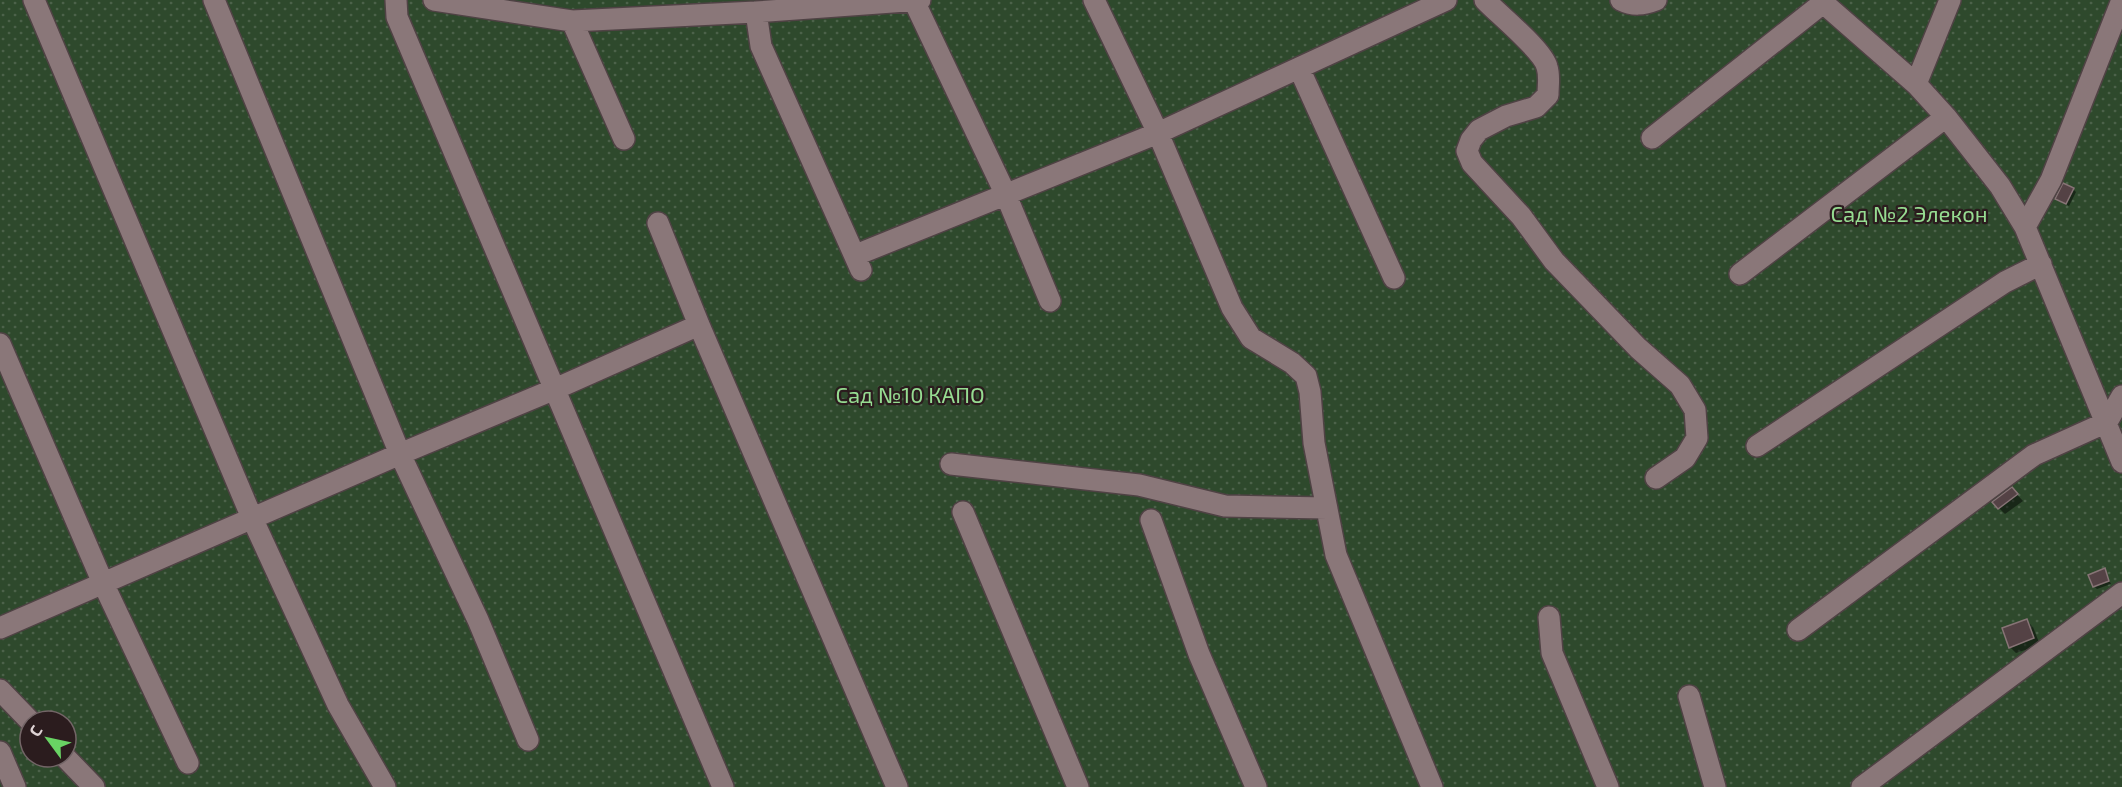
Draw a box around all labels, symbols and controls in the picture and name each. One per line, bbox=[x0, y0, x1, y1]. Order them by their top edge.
park label: Сад №2 Элекон bbox=[1830, 200, 1988, 226]
park label: Сад №10 КАПО bbox=[835, 381, 985, 407]
north arrow bbox=[18, 709, 78, 769]
text: С bbox=[24, 721, 46, 740]

